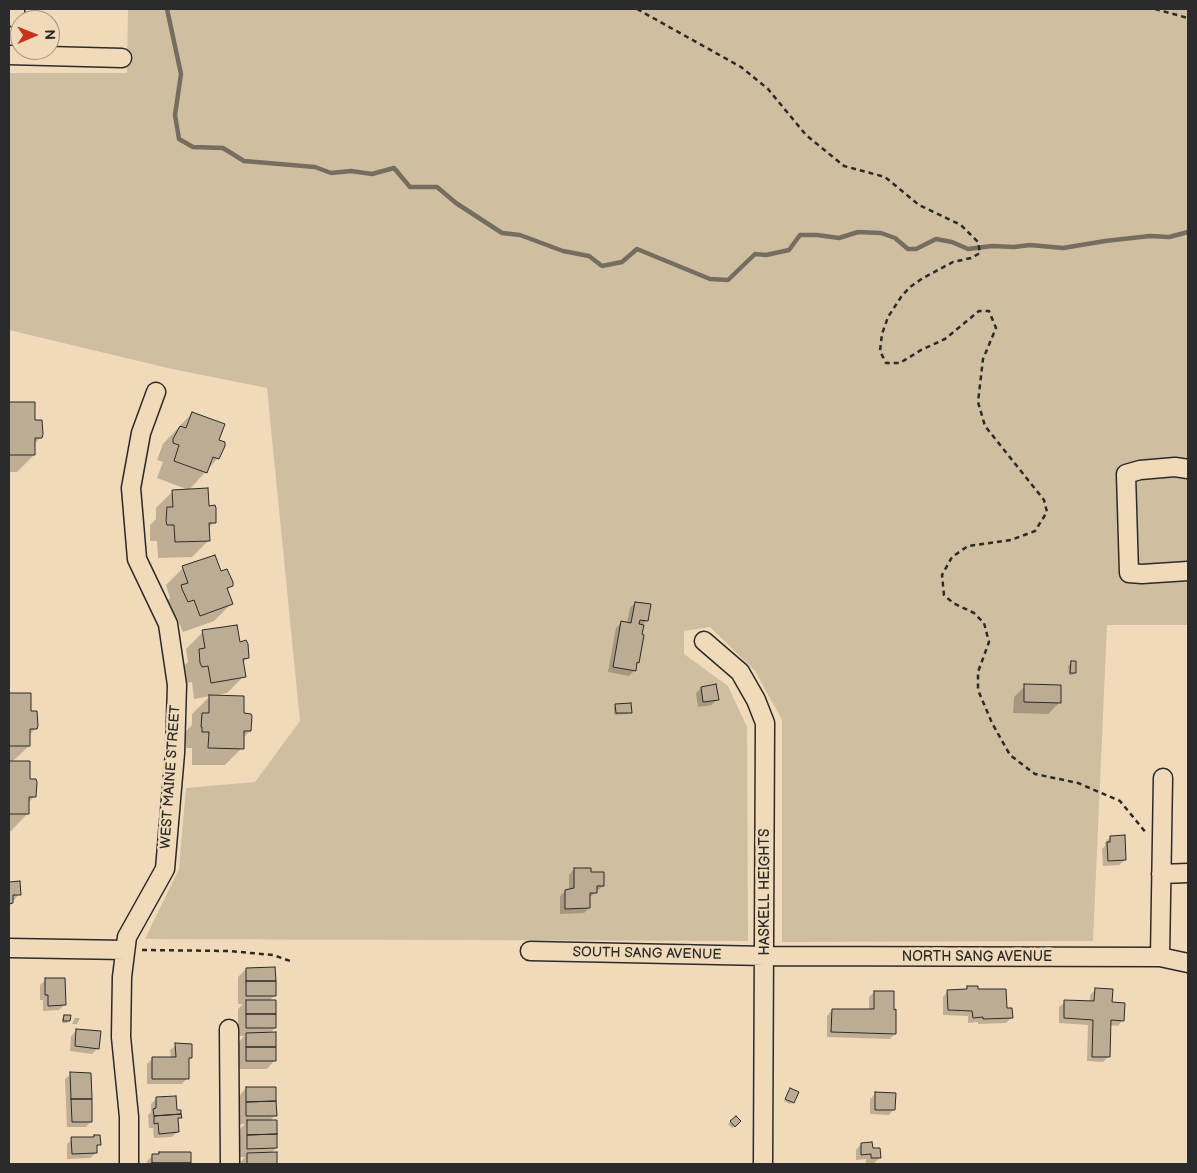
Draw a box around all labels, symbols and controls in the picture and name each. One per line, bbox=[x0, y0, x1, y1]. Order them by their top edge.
north arrow bbox=[10, 10, 60, 60]
text: N bbox=[41, 29, 58, 40]
street label: WEST MAINE STREET bbox=[158, 704, 184, 850]
street label: HASKELL HEIGHTS bbox=[757, 829, 773, 955]
street label: SOUTH SANG AVENUE bbox=[572, 944, 722, 964]
street label: NORTH SANG AVENUE bbox=[902, 949, 1052, 965]

